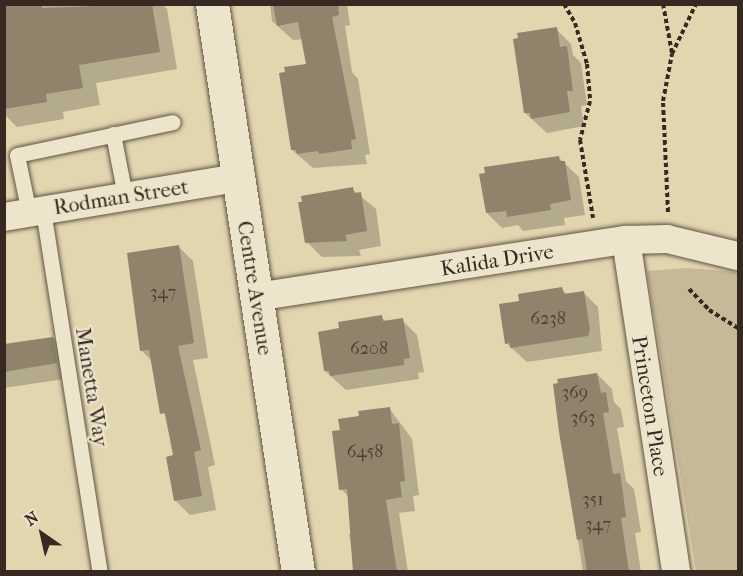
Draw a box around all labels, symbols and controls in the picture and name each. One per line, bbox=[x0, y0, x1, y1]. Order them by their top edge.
street label: Rodman Street bbox=[52, 174, 190, 220]
street label: Centre Avenue bbox=[232, 219, 278, 357]
street label: Kalida Drive bbox=[439, 239, 555, 281]
house number: 347 bbox=[150, 282, 176, 304]
house number: 6238 bbox=[530, 308, 566, 330]
street label: Manetta Way bbox=[70, 326, 114, 448]
street label: Princeton Place bbox=[626, 334, 674, 478]
house number: 6208 bbox=[350, 338, 388, 360]
house number: 369 bbox=[562, 382, 588, 404]
house number: 363 bbox=[571, 407, 595, 429]
house number: 6458 bbox=[347, 441, 383, 463]
house number: 351 bbox=[582, 489, 604, 511]
north arrow bbox=[12, 504, 72, 564]
text: N bbox=[21, 507, 42, 530]
house number: 347 bbox=[585, 514, 611, 536]

